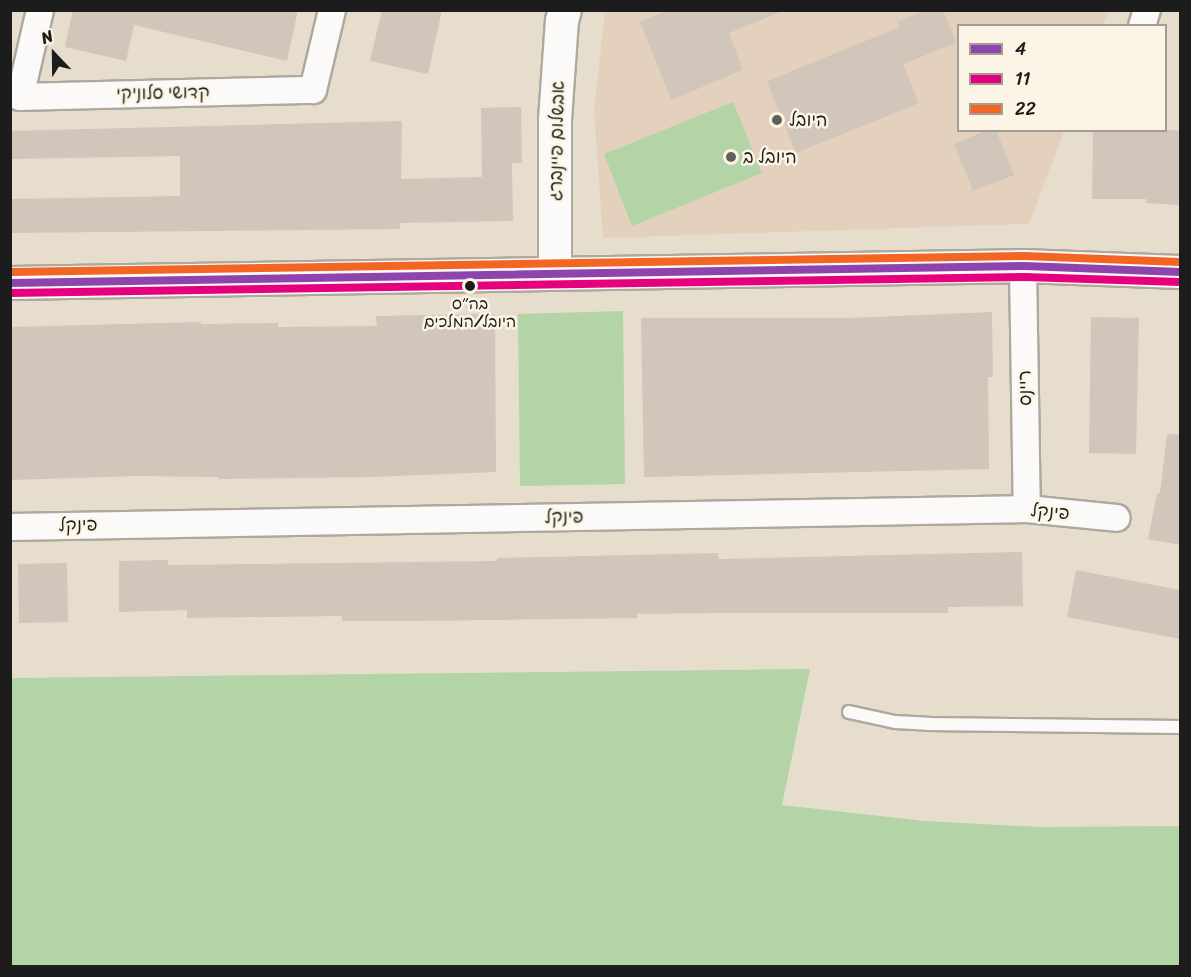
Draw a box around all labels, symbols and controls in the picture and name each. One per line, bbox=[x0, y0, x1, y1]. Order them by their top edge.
text: N bbox=[36, 21, 58, 52]
north arrow bbox=[24, 24, 84, 84]
legend bbox=[957, 24, 1167, 132]
text: 4 bbox=[1015, 33, 1026, 65]
text: 11 bbox=[1015, 63, 1030, 95]
street label: קדושי סלוניקי bbox=[116, 81, 210, 105]
street label: אבשלום פיינברג bbox=[545, 81, 569, 201]
text: 22 bbox=[1015, 93, 1036, 125]
place label: היובל bbox=[789, 109, 828, 131]
marker: היובל bbox=[770, 113, 784, 127]
place label: היובל ב bbox=[743, 146, 797, 168]
marker: היובל ב bbox=[724, 150, 738, 164]
marker: בה״ס היובל/המלכים bbox=[464, 280, 476, 292]
place label: בה״ס היובל/המלכים bbox=[424, 294, 516, 332]
street label: ריינס bbox=[1014, 370, 1036, 406]
street label: פינקל bbox=[1030, 500, 1070, 524]
street label: פינקל bbox=[544, 506, 584, 528]
street label: פינקל bbox=[58, 514, 98, 536]

